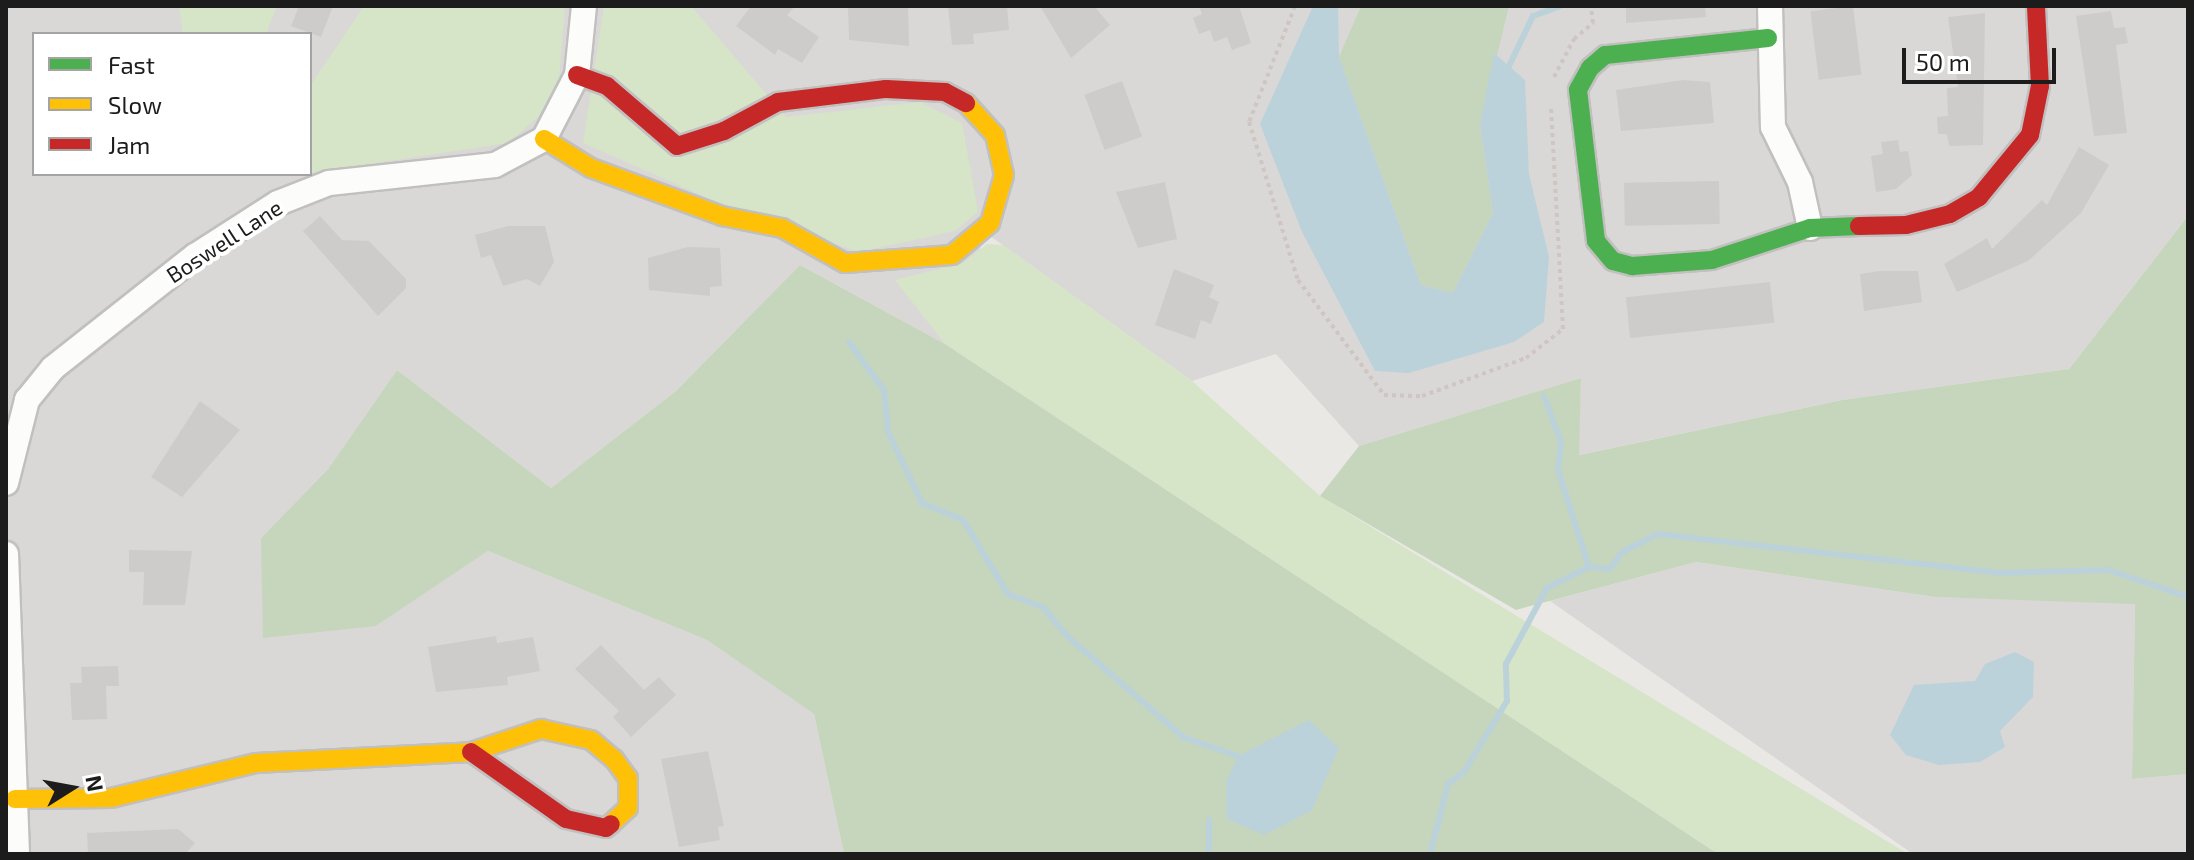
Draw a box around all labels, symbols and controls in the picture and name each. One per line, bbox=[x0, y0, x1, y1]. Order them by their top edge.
legend bbox=[32, 32, 312, 176]
scale bar bbox=[1906, 32, 2060, 82]
text: 50 m bbox=[1916, 47, 1970, 76]
text: Fast bbox=[108, 50, 155, 79]
text: Slow bbox=[108, 90, 162, 119]
text: Jam bbox=[108, 130, 150, 159]
street label: Boswell Lane bbox=[161, 194, 287, 288]
north arrow bbox=[32, 748, 112, 828]
text: N bbox=[81, 773, 110, 794]

